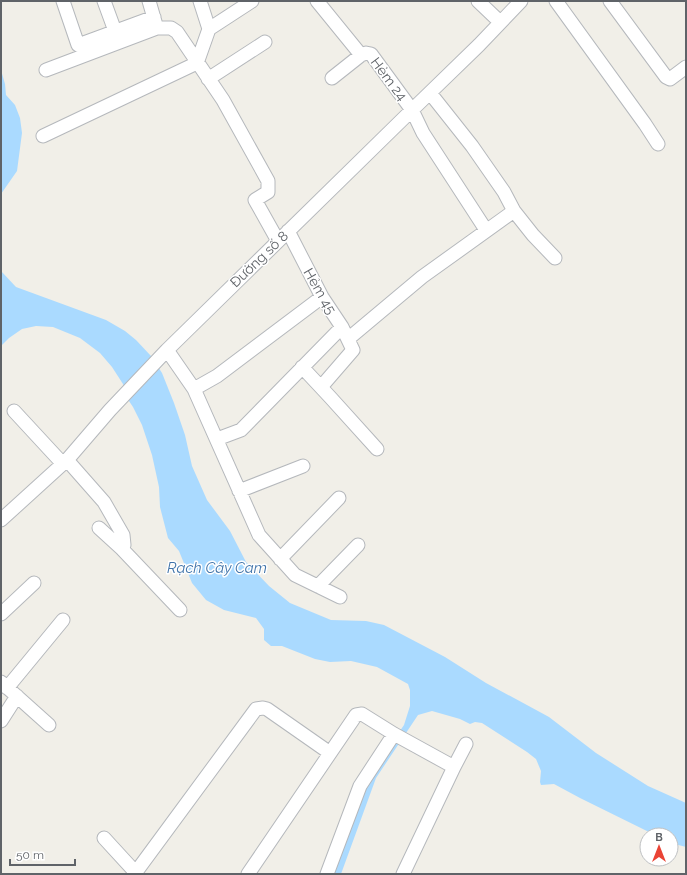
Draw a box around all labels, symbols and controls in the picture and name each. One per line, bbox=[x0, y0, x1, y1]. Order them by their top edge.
street label: Hẻm 24 bbox=[368, 54, 411, 104]
street label: Đường số 8 bbox=[227, 228, 291, 290]
street label: Hẻm 45 bbox=[301, 265, 340, 317]
water label: Rạch Cây Cam bbox=[167, 559, 267, 577]
north arrow bbox=[639, 827, 679, 867]
text: B bbox=[655, 831, 663, 844]
scale bar bbox=[10, 841, 75, 867]
text: 50 m bbox=[16, 848, 44, 862]

